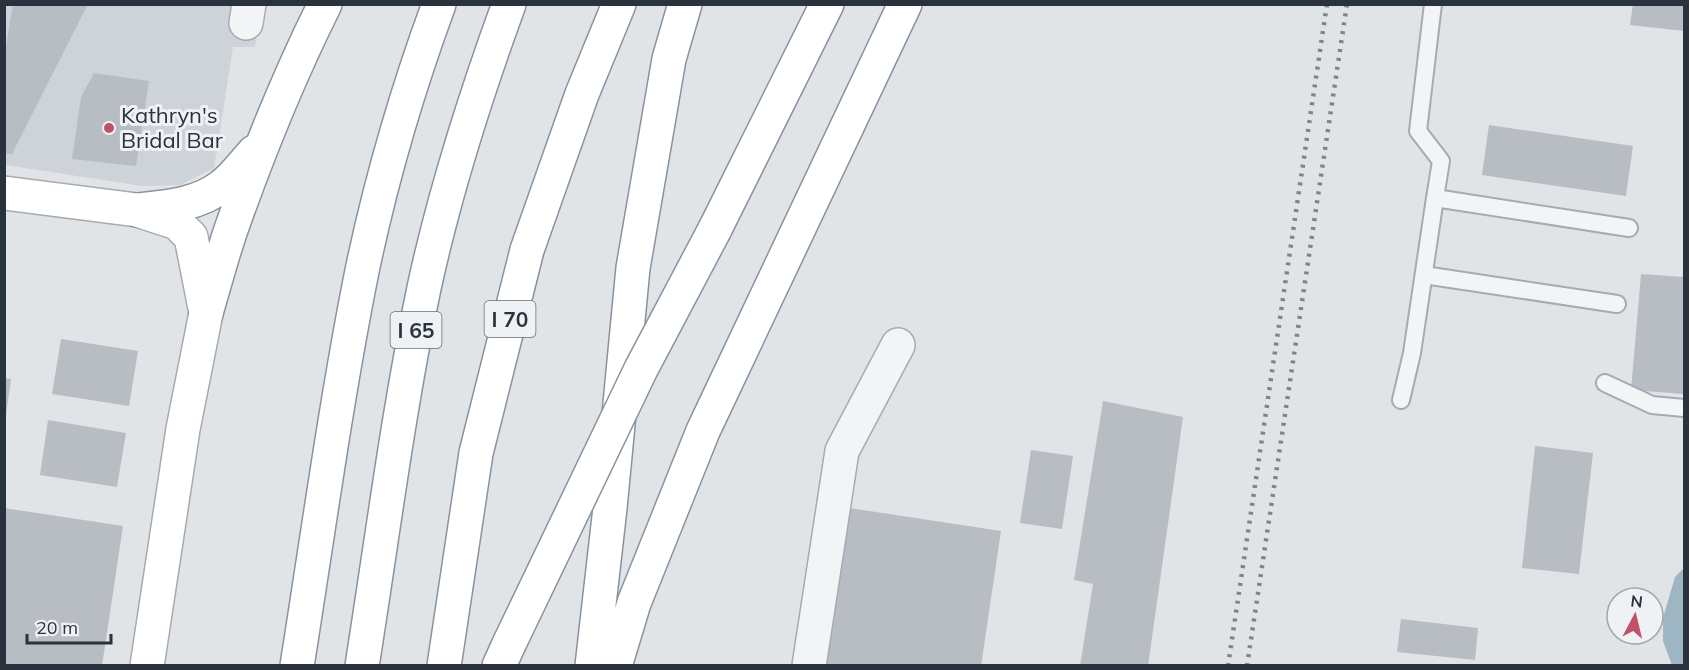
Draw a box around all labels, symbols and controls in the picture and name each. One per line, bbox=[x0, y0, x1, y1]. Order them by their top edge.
place label: Kathryn's Bridal Bar bbox=[121, 101, 223, 154]
marker: Kathryn's Bridal Bar bbox=[102, 121, 116, 135]
road number: I 70 bbox=[484, 301, 536, 337]
road number: I 65 bbox=[390, 312, 442, 348]
north arrow bbox=[1605, 586, 1665, 646]
text: N bbox=[1630, 590, 1644, 612]
scale bar bbox=[27, 607, 111, 645]
text: 20 m bbox=[36, 616, 78, 639]

